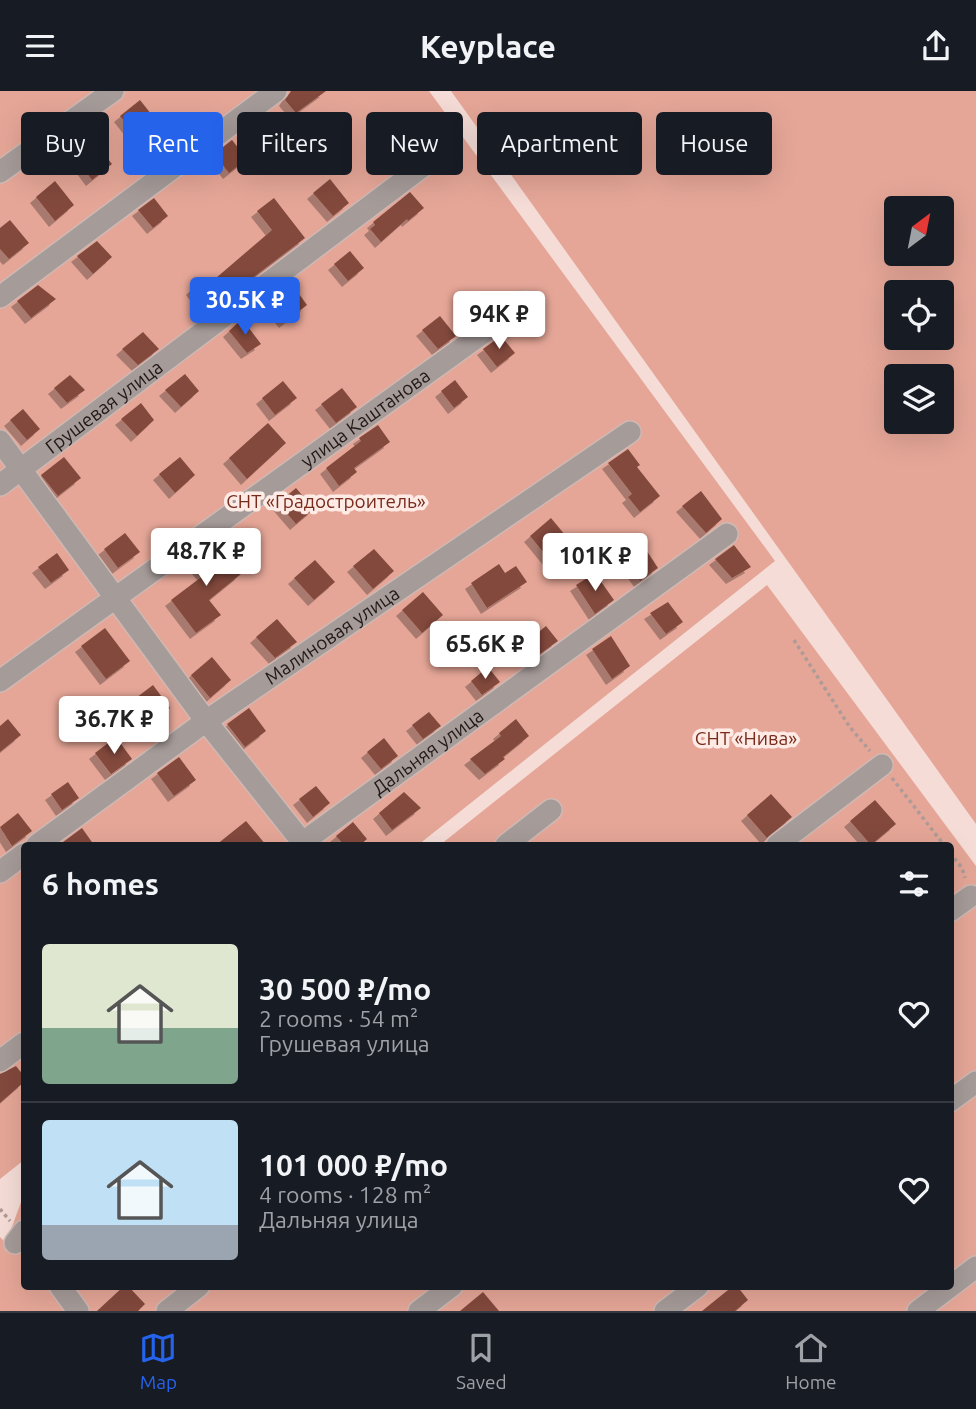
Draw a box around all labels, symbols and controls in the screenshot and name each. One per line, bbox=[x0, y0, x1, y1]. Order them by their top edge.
icon: menu bbox=[21, 27, 59, 65]
icon: share bbox=[917, 27, 955, 65]
text: Keyplace bbox=[420, 28, 556, 64]
chip: Buy bbox=[21, 112, 109, 175]
chip: Rent bbox=[123, 112, 223, 175]
chip: Filters bbox=[237, 112, 352, 175]
chip: New bbox=[366, 112, 463, 175]
chip: Apartment bbox=[477, 112, 642, 175]
chip: House bbox=[656, 112, 772, 175]
north arrow bbox=[884, 196, 954, 266]
map controls bbox=[884, 196, 954, 434]
pin: 30.5K ₽ bbox=[180, 278, 310, 337]
button: locate bbox=[884, 280, 954, 350]
text: 30.5K ₽ bbox=[206, 287, 284, 312]
pin: 94K ₽ bbox=[450, 292, 548, 351]
text: 94K ₽ bbox=[469, 301, 529, 326]
street label: Грушевая улица bbox=[41, 355, 167, 458]
street label: улица Каштанова bbox=[296, 364, 434, 472]
button: layers bbox=[884, 364, 954, 434]
park label: СНТ «Градостроитель» bbox=[226, 490, 426, 512]
pin: 48.7K ₽ bbox=[141, 529, 271, 588]
pin: 101K ₽ bbox=[538, 533, 652, 593]
text: 48.7K ₽ bbox=[167, 538, 245, 563]
text: 101K ₽ bbox=[559, 543, 631, 568]
street label: Малиновая улица bbox=[261, 582, 403, 689]
pin: 65.6K ₽ bbox=[420, 621, 550, 681]
text: 65.6K ₽ bbox=[446, 631, 524, 656]
pin: 36.7K ₽ bbox=[49, 697, 179, 756]
street label: Дальняя улица bbox=[368, 704, 487, 799]
text: 36.7K ₽ bbox=[75, 706, 153, 731]
park label: СНТ «Нива» bbox=[695, 727, 797, 749]
icon: filters bbox=[895, 865, 933, 903]
text: 6 homes bbox=[42, 867, 159, 901]
icon: home bbox=[98, 972, 182, 1056]
text: 30 500 ₽/mo bbox=[259, 972, 431, 1006]
icon: heart bbox=[895, 995, 933, 1033]
text: 2 rooms · 54 m² bbox=[259, 1006, 418, 1031]
text: Грушевая улица bbox=[259, 1031, 430, 1056]
icon: home bbox=[98, 1148, 182, 1232]
text: 101 000 ₽/mo bbox=[259, 1148, 448, 1182]
icon: heart bbox=[895, 1171, 933, 1209]
text: 4 rooms · 128 m² bbox=[259, 1182, 431, 1207]
text: Дальняя улица bbox=[259, 1207, 419, 1232]
tab: Map bbox=[139, 1329, 177, 1393]
tab: Saved bbox=[456, 1329, 507, 1393]
tab: Home bbox=[785, 1329, 837, 1393]

